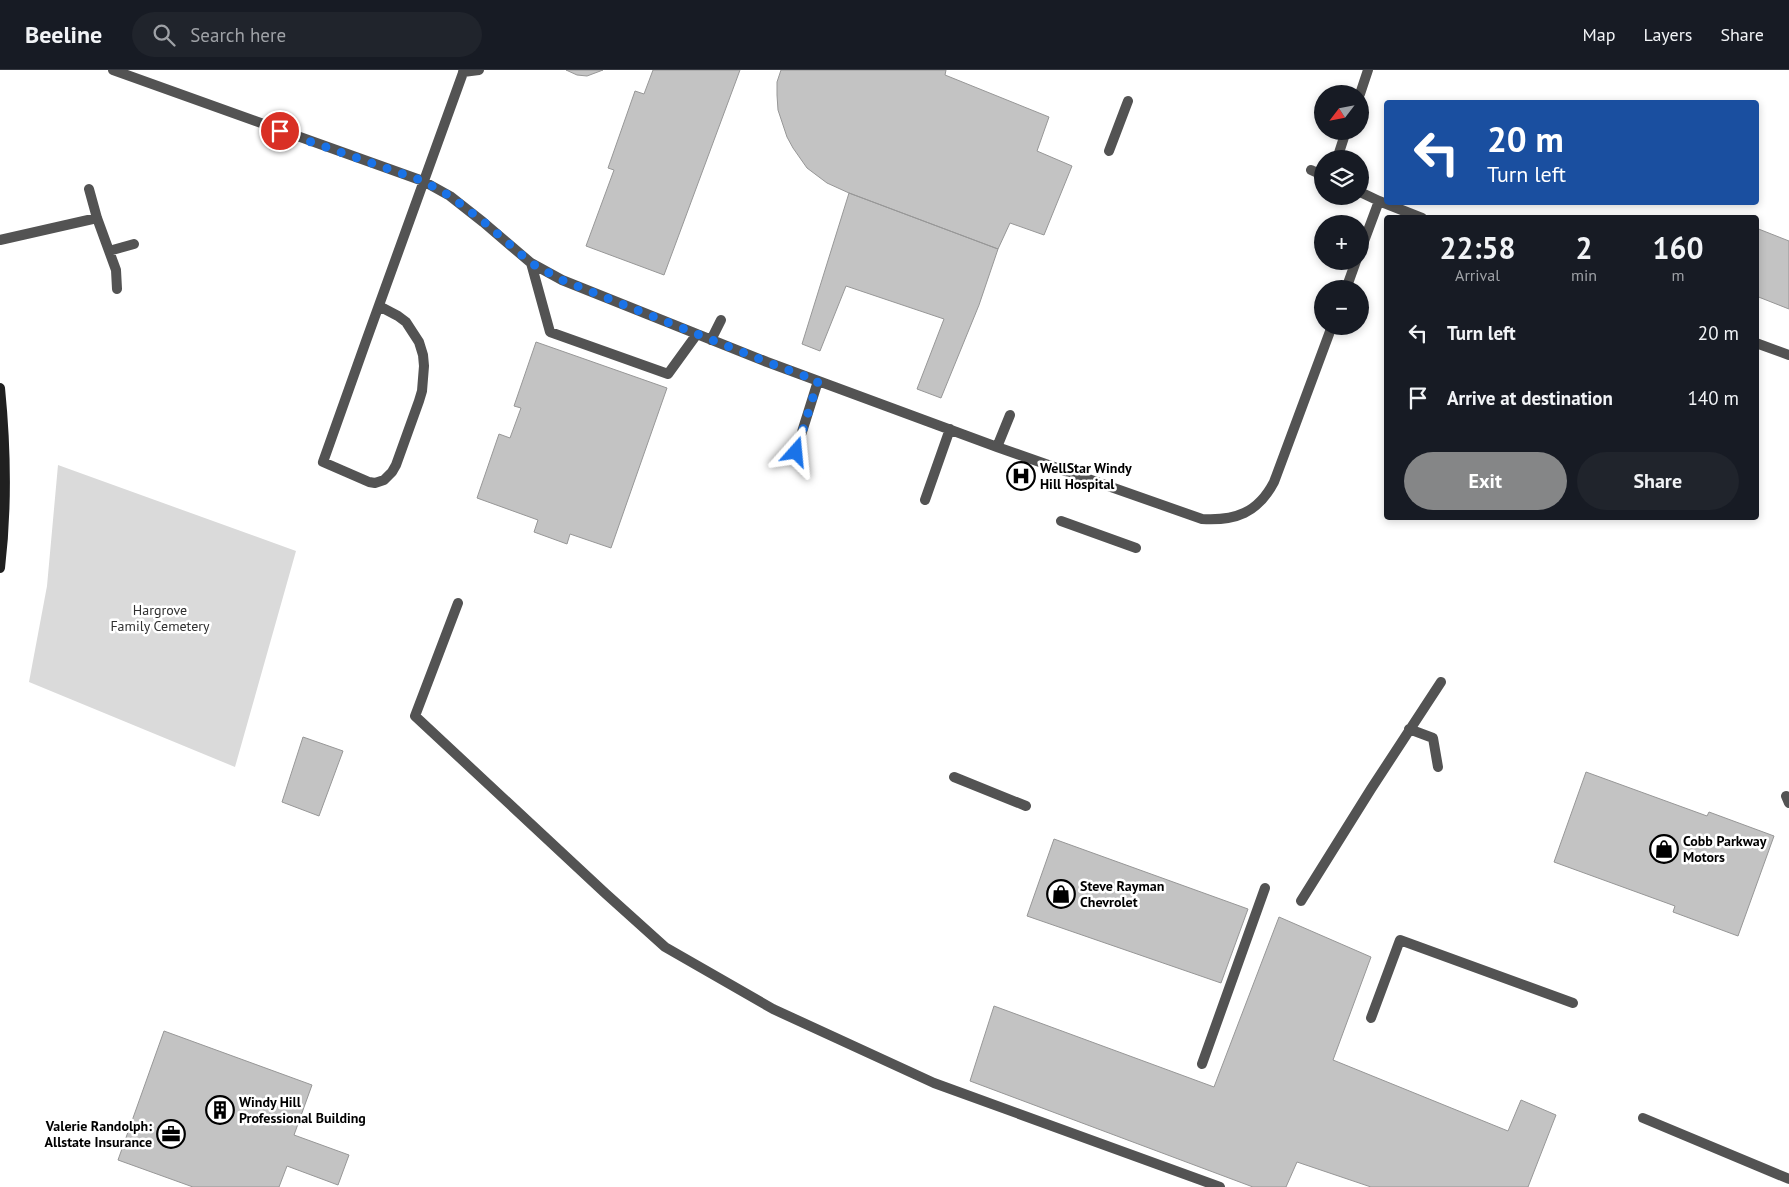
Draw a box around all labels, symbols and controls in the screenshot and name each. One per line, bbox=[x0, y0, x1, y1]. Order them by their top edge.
search box bbox=[132, 12, 482, 57]
text: Beeline bbox=[25, 19, 102, 50]
icon: search bbox=[150, 21, 178, 49]
text: Search here bbox=[190, 23, 286, 47]
text: Map bbox=[1583, 23, 1615, 46]
text: Layers bbox=[1643, 23, 1692, 46]
text: Share bbox=[1720, 23, 1764, 46]
north arrow bbox=[1314, 85, 1369, 140]
map controls bbox=[1314, 85, 1369, 335]
pin bbox=[259, 110, 301, 152]
text: 20 m bbox=[1487, 116, 1564, 162]
icon: arrive bbox=[266, 117, 294, 145]
icon: left bbox=[1404, 120, 1469, 185]
button: layers bbox=[1314, 150, 1369, 205]
text: Turn left bbox=[1487, 160, 1566, 188]
button: + bbox=[1314, 215, 1369, 270]
text: 22:58 bbox=[1439, 228, 1516, 267]
text: 2 bbox=[1576, 228, 1593, 267]
text: 160 bbox=[1652, 228, 1704, 267]
text: Arrival bbox=[1455, 265, 1500, 285]
text: min bbox=[1571, 265, 1597, 285]
text: m bbox=[1672, 265, 1685, 285]
button: − bbox=[1314, 280, 1369, 335]
icon: left bbox=[1404, 319, 1432, 347]
text: Turn left bbox=[1447, 321, 1516, 345]
text: 20 m bbox=[1698, 321, 1739, 345]
icon: arrive bbox=[1404, 384, 1432, 412]
text: Arrive at destination bbox=[1447, 386, 1613, 410]
text: 140 m bbox=[1687, 386, 1739, 410]
position arrow bbox=[769, 425, 821, 477]
button: Exit bbox=[1404, 452, 1567, 510]
button: Share bbox=[1577, 452, 1739, 510]
place label: WellStar Windy Hill Hospital bbox=[1040, 459, 1132, 493]
hospital icon: WellStar Windy Hill Hospital bbox=[1006, 461, 1036, 491]
park label: Hargrove Family Cemetery bbox=[110, 601, 210, 635]
place label: Cobb Parkway Motors bbox=[1683, 832, 1767, 866]
shop icon: Cobb Parkway Motors bbox=[1649, 834, 1679, 864]
place label: Steve Rayman Chevrolet bbox=[1080, 877, 1164, 911]
shop icon: Steve Rayman Chevrolet bbox=[1046, 879, 1076, 909]
place label: Windy Hill Professional Building bbox=[239, 1093, 366, 1127]
building icon: Windy Hill Professional Building bbox=[205, 1095, 235, 1125]
place label: Valerie Randolph: Allstate Insurance bbox=[45, 1117, 152, 1151]
office icon: Valerie Randolph: Allstate Insurance bbox=[156, 1119, 186, 1149]

